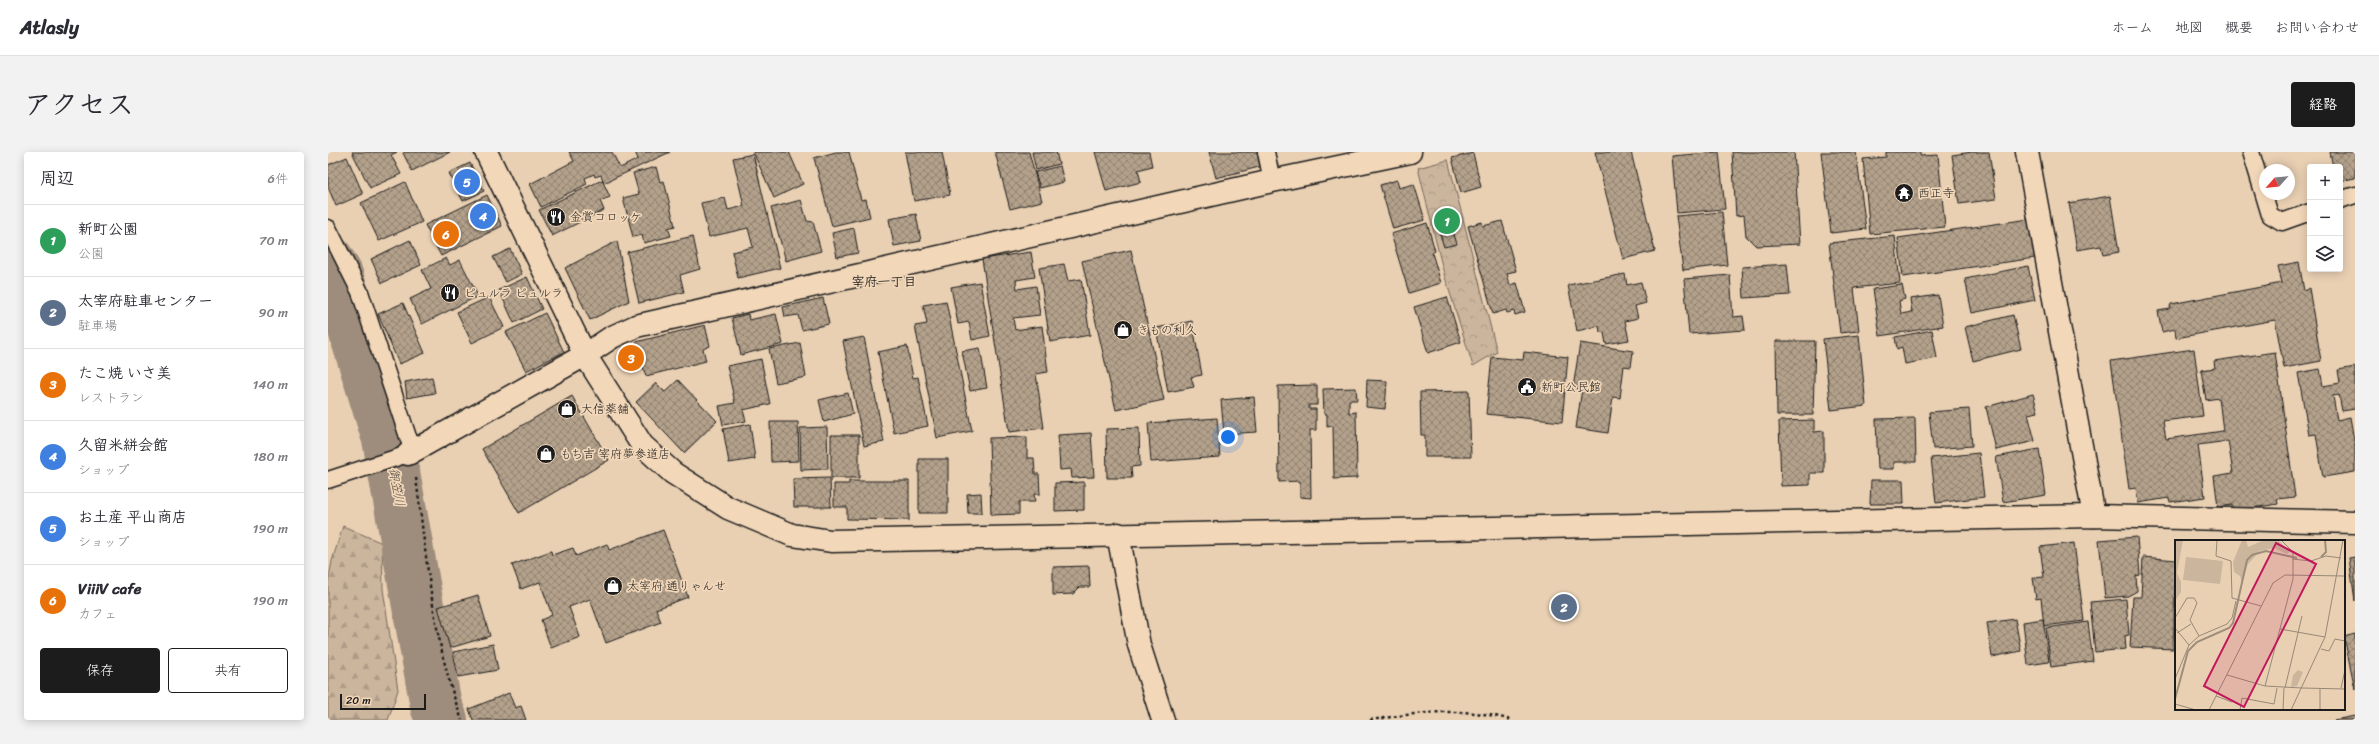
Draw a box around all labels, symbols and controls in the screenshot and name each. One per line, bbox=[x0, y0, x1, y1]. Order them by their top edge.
text: Atlasly bbox=[20, 11, 79, 44]
text: ホーム bbox=[2112, 15, 2153, 40]
text: 地図 bbox=[2175, 15, 2203, 40]
text: 概要 bbox=[2225, 15, 2253, 40]
text: お問い合わせ bbox=[2275, 15, 2359, 40]
text: アクセス bbox=[24, 80, 134, 129]
button: 経路 bbox=[2291, 82, 2355, 127]
text: 周辺 bbox=[40, 163, 74, 193]
north arrow bbox=[2259, 164, 2295, 200]
map controls bbox=[2307, 164, 2343, 272]
button: + bbox=[2307, 164, 2343, 200]
text: 6件 bbox=[268, 167, 288, 190]
pin: 5 bbox=[454, 167, 480, 197]
temple icon: 西正寺 bbox=[1893, 182, 1915, 204]
place label: 西正寺 bbox=[1918, 182, 1954, 204]
button: − bbox=[2307, 200, 2343, 236]
pin: 4 bbox=[470, 201, 496, 231]
restaurant icon: 金賞コロッケ bbox=[545, 206, 567, 228]
place label: 金賞コロッケ bbox=[570, 206, 642, 228]
pin: 1 bbox=[1434, 206, 1460, 236]
text: 新町公園 bbox=[78, 216, 138, 242]
pin: 6 bbox=[433, 219, 459, 249]
text: 1 bbox=[50, 229, 56, 252]
text: 70 m bbox=[259, 229, 288, 252]
button: layers bbox=[2307, 236, 2343, 272]
text: 公園 bbox=[78, 242, 104, 265]
district label: 宰府一丁目 bbox=[851, 270, 917, 293]
restaurant icon: ピュルラ ピュルラ bbox=[439, 282, 461, 304]
place label: ピュルラ ピュルラ bbox=[464, 282, 563, 304]
text: 太宰府駐車センター bbox=[78, 288, 213, 314]
text: 2 bbox=[49, 301, 57, 324]
text: 90 m bbox=[258, 301, 288, 324]
text: 駐車場 bbox=[78, 314, 117, 337]
shop icon: きもの利久 bbox=[1112, 319, 1134, 341]
place label: きもの利久 bbox=[1137, 319, 1197, 341]
pin: 3 bbox=[618, 343, 644, 373]
text: たこ焼 いさ美 bbox=[78, 360, 172, 386]
text: 3 bbox=[49, 373, 57, 396]
text: 140 m bbox=[253, 373, 288, 396]
public building icon: 新町公民館 bbox=[1516, 376, 1538, 398]
place label: 新町公民館 bbox=[1541, 376, 1601, 398]
text: レストラン bbox=[78, 386, 144, 409]
shop icon: 大信薬舗 bbox=[556, 398, 578, 420]
place label: 大信薬舗 bbox=[581, 398, 629, 420]
your location bbox=[1218, 427, 1238, 447]
text: 久留米絣会館 bbox=[78, 432, 168, 458]
shop icon: もち吉 宰府夢参道店 bbox=[535, 443, 557, 465]
place label: もち吉 宰府夢参道店 bbox=[560, 443, 670, 465]
text: 4 bbox=[49, 445, 57, 468]
text: 180 m bbox=[253, 445, 288, 468]
text: ショップ bbox=[78, 458, 129, 481]
water label: 御笠川 bbox=[382, 466, 412, 508]
text: お土産 平山商店 bbox=[78, 504, 187, 530]
text: 5 bbox=[49, 517, 57, 540]
text: 190 m bbox=[253, 517, 288, 540]
text: ショップ bbox=[78, 530, 129, 553]
inset map bbox=[2175, 540, 2345, 710]
shop icon: 太宰府 通りゃんせ bbox=[602, 575, 624, 597]
place label: 太宰府 通りゃんせ bbox=[627, 575, 726, 597]
text: ViiiV cafe bbox=[78, 576, 141, 602]
text: 6 bbox=[49, 589, 57, 612]
text: 190 m bbox=[253, 589, 288, 612]
pin: 2 bbox=[1551, 592, 1577, 622]
text: カフェ bbox=[78, 602, 117, 625]
button: 保存 bbox=[40, 648, 160, 693]
button: 共有 bbox=[168, 648, 288, 693]
text: 20 m bbox=[346, 691, 371, 710]
scale bar bbox=[340, 692, 426, 711]

